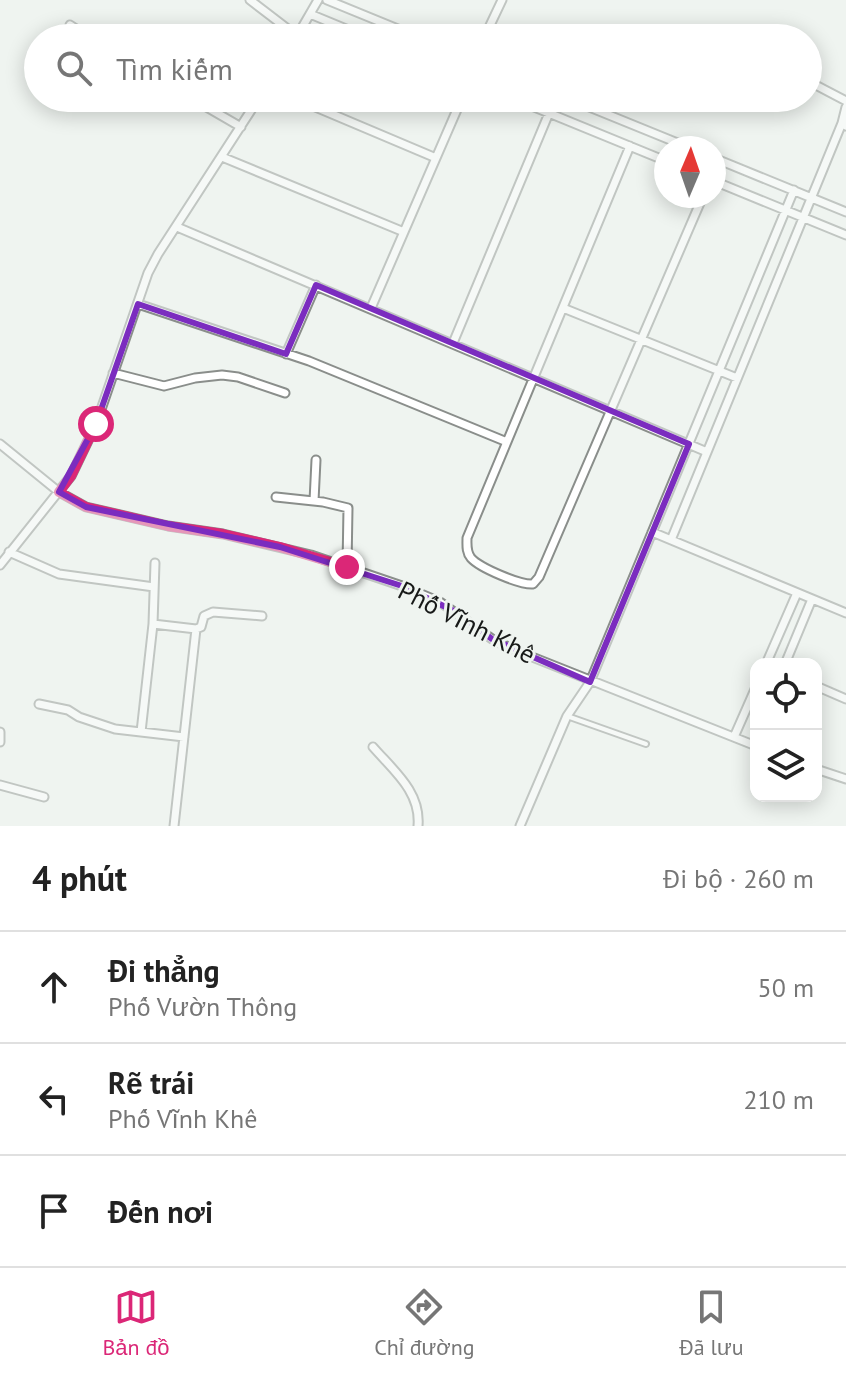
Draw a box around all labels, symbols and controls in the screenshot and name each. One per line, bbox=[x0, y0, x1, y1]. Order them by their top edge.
search box bbox=[24, 24, 822, 112]
icon: search bbox=[52, 46, 96, 90]
text: Tìm kiếm bbox=[116, 49, 233, 88]
north arrow bbox=[654, 136, 726, 208]
route start bbox=[78, 406, 114, 442]
route end bbox=[329, 549, 365, 585]
street label: Phố Vĩnh Khê bbox=[393, 573, 541, 671]
map controls bbox=[750, 658, 822, 802]
button: locate bbox=[750, 658, 822, 730]
button: layers bbox=[750, 730, 822, 802]
text: 4 phút bbox=[32, 856, 127, 900]
text: Đi bộ · 260 m bbox=[663, 862, 814, 895]
text: Đi thẳng bbox=[108, 951, 220, 990]
icon: ahead bbox=[32, 965, 76, 1009]
text: 50 m bbox=[758, 971, 814, 1004]
text: Phố Vườn Thông bbox=[108, 990, 297, 1023]
text: Rẽ trái bbox=[108, 1063, 194, 1102]
icon: left bbox=[32, 1077, 76, 1121]
text: 210 m bbox=[743, 1083, 814, 1116]
text: Phố Vĩnh Khê bbox=[108, 1102, 258, 1135]
icon: arrive bbox=[32, 1189, 76, 1233]
text: Đến nơi bbox=[108, 1192, 213, 1231]
tab: Bản đồ bbox=[102, 1285, 170, 1361]
tab: Chỉ đường bbox=[374, 1285, 475, 1361]
tab: Đã lưu bbox=[679, 1285, 744, 1361]

